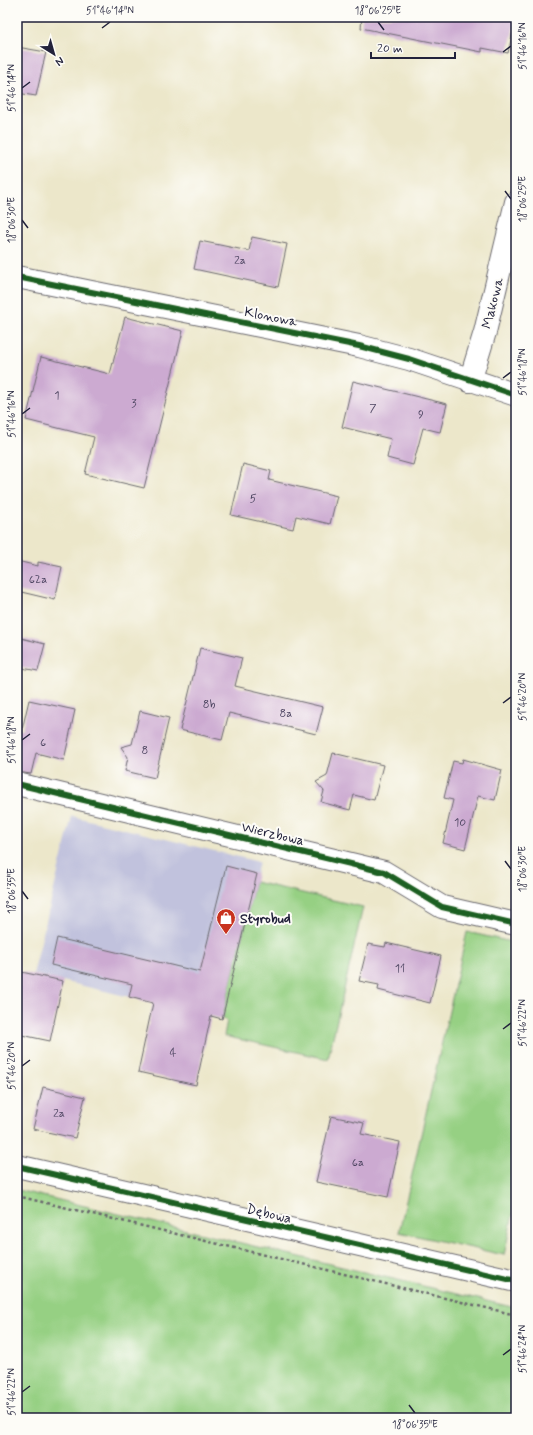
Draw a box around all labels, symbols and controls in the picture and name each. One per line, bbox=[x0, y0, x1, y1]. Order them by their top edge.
text: 51°46'14"N bbox=[86, 4, 134, 18]
text: 18°06'25"E bbox=[355, 4, 401, 18]
text: 51°46'16"N bbox=[516, 22, 530, 70]
north arrow bbox=[34, 34, 74, 74]
scale bar bbox=[371, 34, 455, 60]
text: 20 m bbox=[377, 41, 403, 57]
text: N bbox=[52, 53, 67, 69]
text: 51°46'14"N bbox=[5, 64, 19, 112]
text: 18°06'25"E bbox=[516, 176, 530, 222]
text: 18°06'30"E bbox=[5, 197, 19, 243]
house number: 2a bbox=[234, 253, 246, 269]
street label: Makowa bbox=[478, 275, 508, 331]
street label: Klonowa bbox=[243, 303, 299, 331]
text: 51°46'18"N bbox=[516, 348, 530, 396]
house number: 1 bbox=[54, 388, 60, 404]
text: 51°46'16"N bbox=[5, 390, 19, 438]
house number: 3 bbox=[131, 396, 137, 412]
house number: 7 bbox=[369, 401, 377, 417]
house number: 9 bbox=[418, 407, 424, 423]
house number: 5 bbox=[249, 491, 257, 507]
house number: 62a bbox=[29, 572, 47, 588]
text: 51°46'20"N bbox=[516, 673, 530, 721]
house number: 8b bbox=[203, 697, 215, 713]
house number: 8a bbox=[280, 706, 292, 722]
text: 51°46'18"N bbox=[5, 716, 19, 764]
house number: 6 bbox=[40, 735, 46, 751]
house number: 8 bbox=[142, 743, 148, 759]
house number: 10 bbox=[454, 815, 466, 831]
street label: Wierzbowa bbox=[240, 818, 306, 850]
text: 18°06'30"E bbox=[516, 846, 530, 892]
text: 18°06'35"E bbox=[5, 868, 19, 914]
shop icon: Styrobud bbox=[215, 907, 237, 935]
place label: Styrobud bbox=[240, 910, 291, 928]
house number: 11 bbox=[395, 961, 405, 977]
text: 51°46'22"N bbox=[516, 999, 530, 1047]
text: 51°46'20"N bbox=[5, 1042, 19, 1090]
house number: 4 bbox=[170, 1045, 177, 1061]
house number: 2a bbox=[53, 1106, 65, 1122]
house number: 6a bbox=[352, 1155, 364, 1171]
street label: Dębowa bbox=[245, 1200, 293, 1228]
text: 51°46'24"N bbox=[516, 1324, 530, 1373]
text: 51°46'22"N bbox=[5, 1368, 19, 1416]
text: 18°06'35"E bbox=[392, 1418, 438, 1432]

